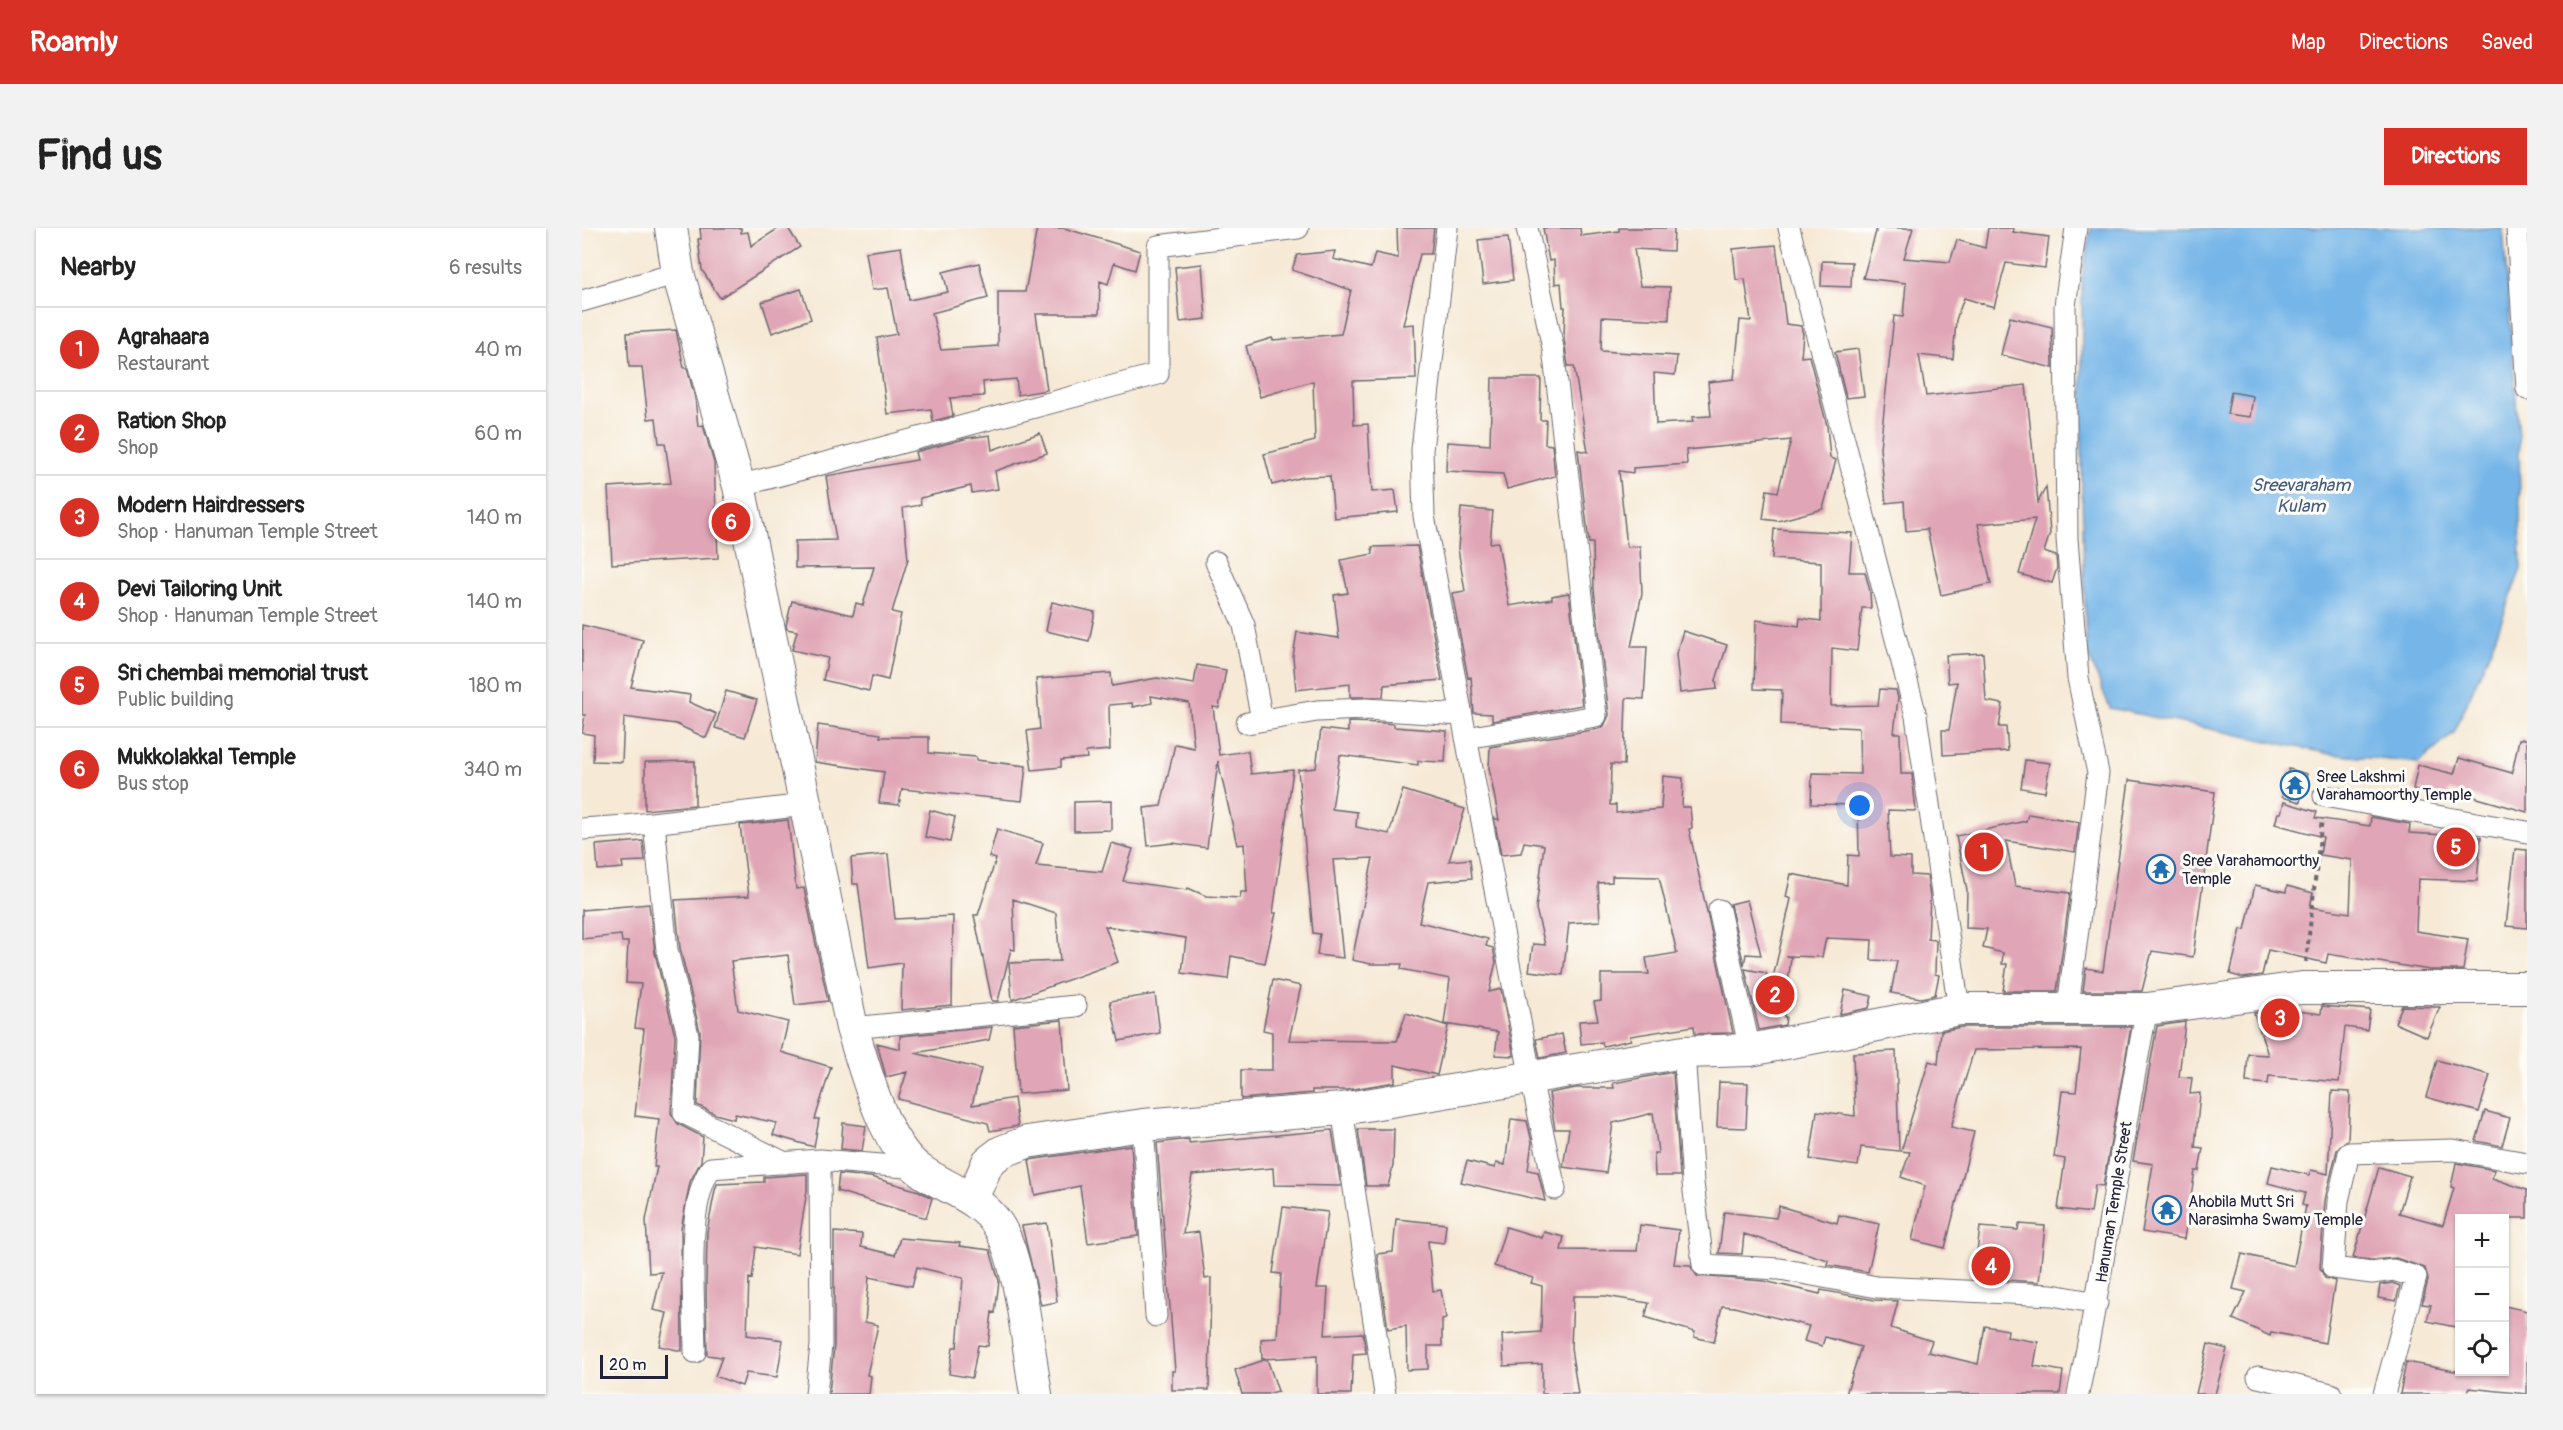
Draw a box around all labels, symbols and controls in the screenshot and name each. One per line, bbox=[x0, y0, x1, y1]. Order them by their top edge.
text: Roamly bbox=[30, 25, 118, 60]
text: Map bbox=[2291, 29, 2326, 56]
text: Directions bbox=[2359, 29, 2448, 56]
text: Saved bbox=[2481, 29, 2533, 56]
button: Directions bbox=[2384, 128, 2527, 185]
text: Find us bbox=[36, 130, 162, 182]
text: Nearby bbox=[60, 251, 136, 283]
text: 6 results bbox=[449, 255, 522, 280]
text: Agrahaara bbox=[117, 323, 209, 351]
text: 1 bbox=[76, 337, 83, 362]
text: 40 m bbox=[475, 337, 522, 362]
text: Restaurant bbox=[117, 351, 209, 376]
text: Ration Shop bbox=[117, 407, 226, 435]
text: 2 bbox=[74, 421, 85, 446]
text: 60 m bbox=[475, 421, 522, 446]
text: Shop bbox=[117, 435, 158, 460]
water label: Sreevaraham Kulam bbox=[2252, 474, 2351, 518]
text: Modern Hairdressers bbox=[117, 491, 304, 519]
pin: 6 bbox=[712, 500, 750, 544]
text: 3 bbox=[74, 505, 85, 530]
text: 140 m bbox=[467, 505, 522, 530]
text: Shop · Hanuman Temple Street bbox=[117, 519, 378, 544]
text: Devi Tailoring Unit bbox=[117, 575, 282, 603]
text: 4 bbox=[74, 589, 85, 614]
text: 140 m bbox=[467, 589, 522, 614]
text: Shop · Hanuman Temple Street bbox=[117, 603, 378, 628]
text: Sri chembai memorial trust bbox=[117, 659, 368, 687]
text: 5 bbox=[74, 673, 85, 698]
text: 180 m bbox=[468, 673, 522, 698]
text: Public building bbox=[117, 687, 233, 712]
text: Mukkolakkal Temple bbox=[117, 743, 296, 771]
text: 6 bbox=[74, 757, 85, 782]
text: 340 m bbox=[463, 757, 522, 782]
place label: Sree Lakshmi Varahamoorthy Temple bbox=[2316, 767, 2472, 805]
temple icon: Sree Lakshmi Varahamoorthy Temple bbox=[2279, 769, 2311, 801]
text: Bus stop bbox=[117, 771, 189, 796]
your location bbox=[1845, 791, 1874, 820]
pin: 5 bbox=[2436, 824, 2476, 870]
pin: 1 bbox=[1964, 830, 2004, 874]
place label: Sree Varahamoorthy Temple bbox=[2182, 851, 2319, 889]
temple icon: Sree Varahamoorthy Temple bbox=[2145, 853, 2177, 885]
pin: 2 bbox=[1756, 972, 1794, 1017]
pin: 3 bbox=[2260, 996, 2300, 1040]
street label: Hanuman Temple Street bbox=[2091, 1119, 2137, 1284]
place label: Ahobila Mutt Sri Narasimha Swamy Temple bbox=[2188, 1192, 2363, 1230]
temple icon: Ahobila Mutt Sri Narasimha Swamy Temple bbox=[2151, 1194, 2183, 1226]
map controls bbox=[2455, 1214, 2509, 1376]
button: + bbox=[2455, 1214, 2509, 1268]
pin: 4 bbox=[1972, 1244, 2010, 1288]
button: − bbox=[2455, 1268, 2509, 1322]
button: locate bbox=[2455, 1322, 2509, 1376]
scale bar bbox=[600, 1352, 668, 1380]
text: 20 m bbox=[609, 1355, 647, 1375]

